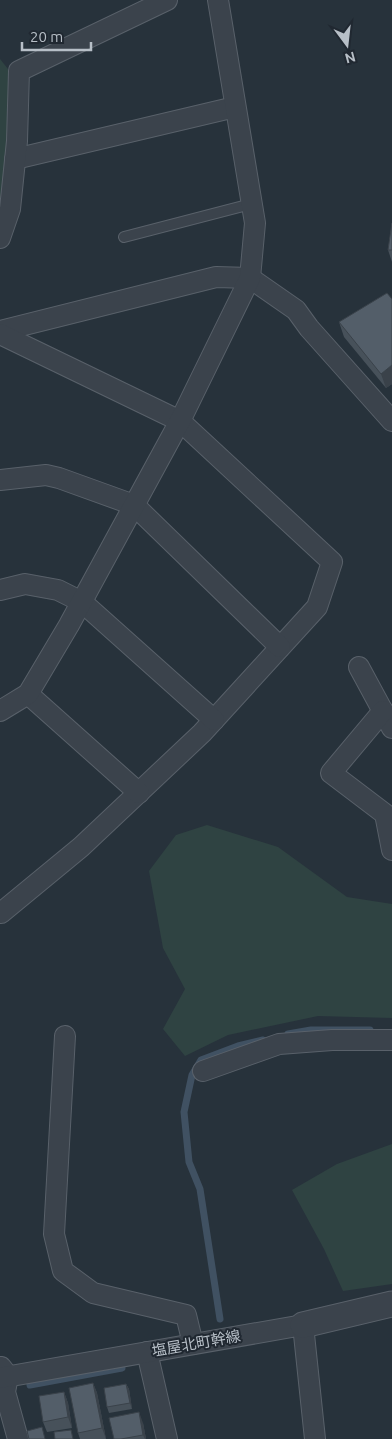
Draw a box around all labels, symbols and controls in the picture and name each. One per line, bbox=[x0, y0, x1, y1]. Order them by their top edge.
scale bar bbox=[22, 20, 91, 52]
north arrow bbox=[322, 20, 372, 70]
text: 20 m bbox=[30, 28, 63, 45]
text: N bbox=[343, 48, 357, 67]
street label: 塩屋北町幹線 bbox=[150, 1327, 242, 1359]

